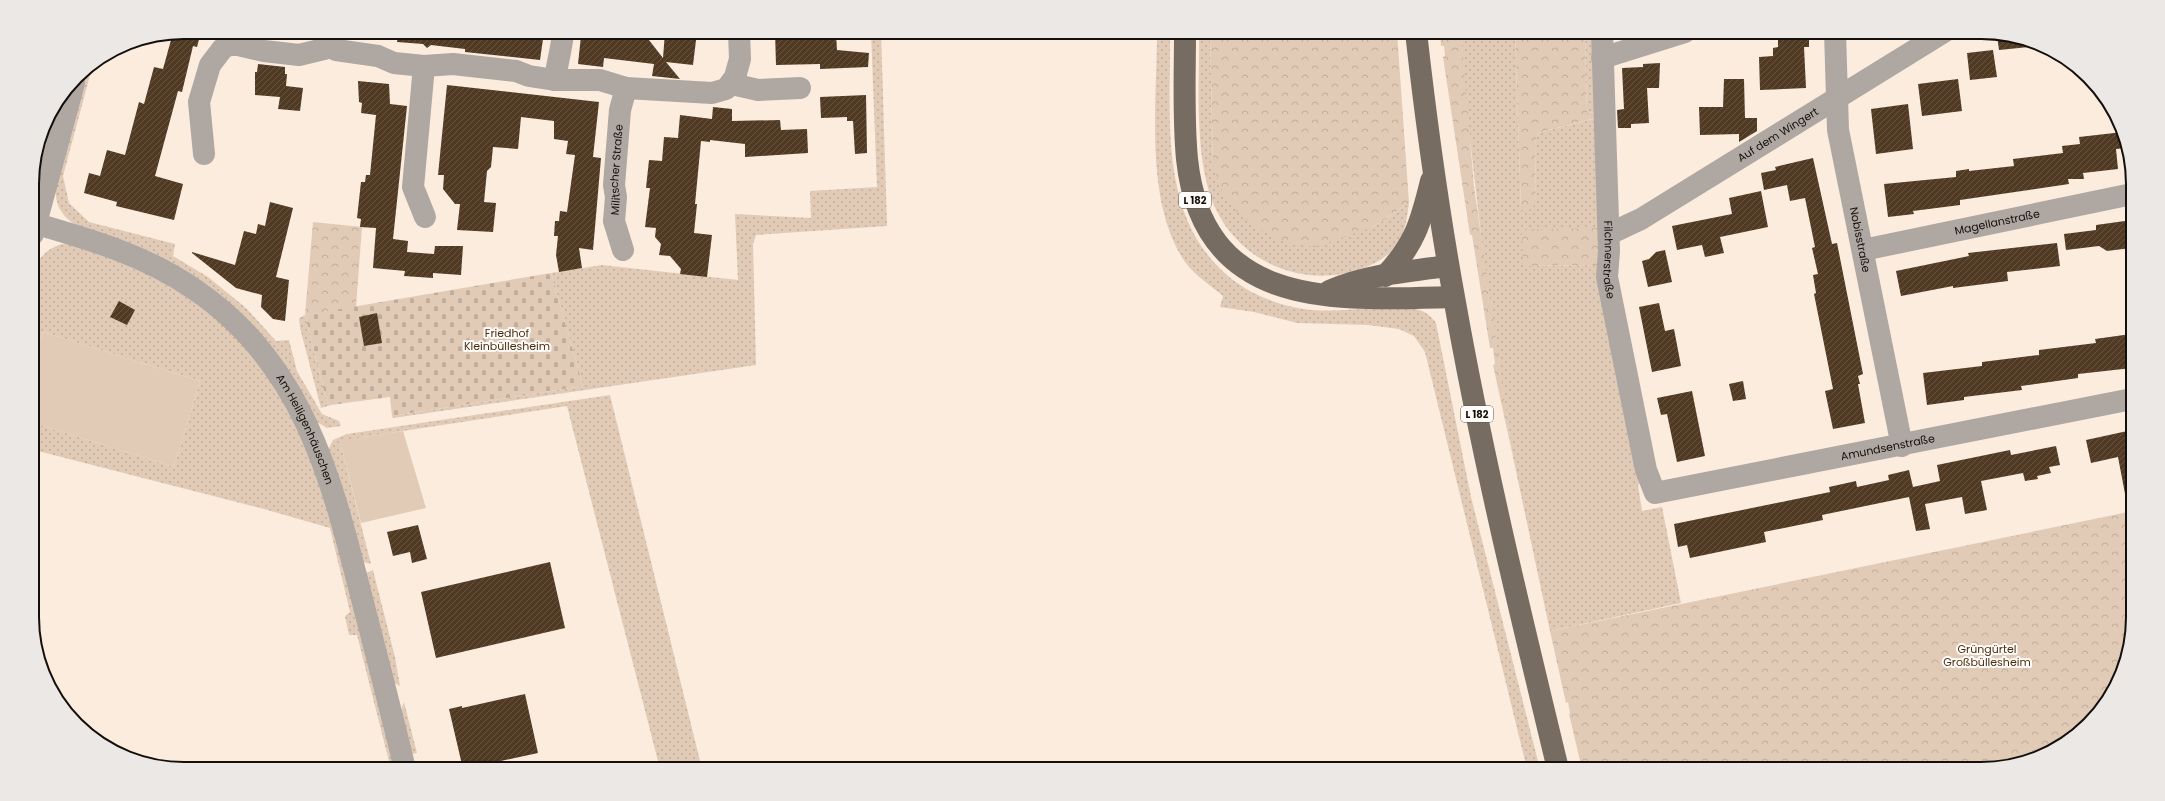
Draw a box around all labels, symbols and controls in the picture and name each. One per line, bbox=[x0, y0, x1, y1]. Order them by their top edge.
street label: Auf dem Wingert bbox=[1734, 104, 1821, 166]
street label: Militscher Straße bbox=[606, 123, 627, 216]
road number: L 182 bbox=[1179, 192, 1211, 208]
street label: Magellanstraße bbox=[1953, 205, 2041, 239]
street label: Nobisstraße bbox=[1846, 206, 1875, 274]
street label: Filchnerstraße bbox=[1599, 220, 1619, 300]
park label: Friedhof Kleinbüllesheim bbox=[464, 325, 550, 354]
street label: Am Heiligenhäuschen bbox=[272, 371, 338, 487]
road number: L 182 bbox=[1461, 406, 1493, 422]
street label: Amundsenstraße bbox=[1839, 430, 1936, 464]
park label: Grüngürtel Großbüllesheim bbox=[1943, 641, 2031, 670]

